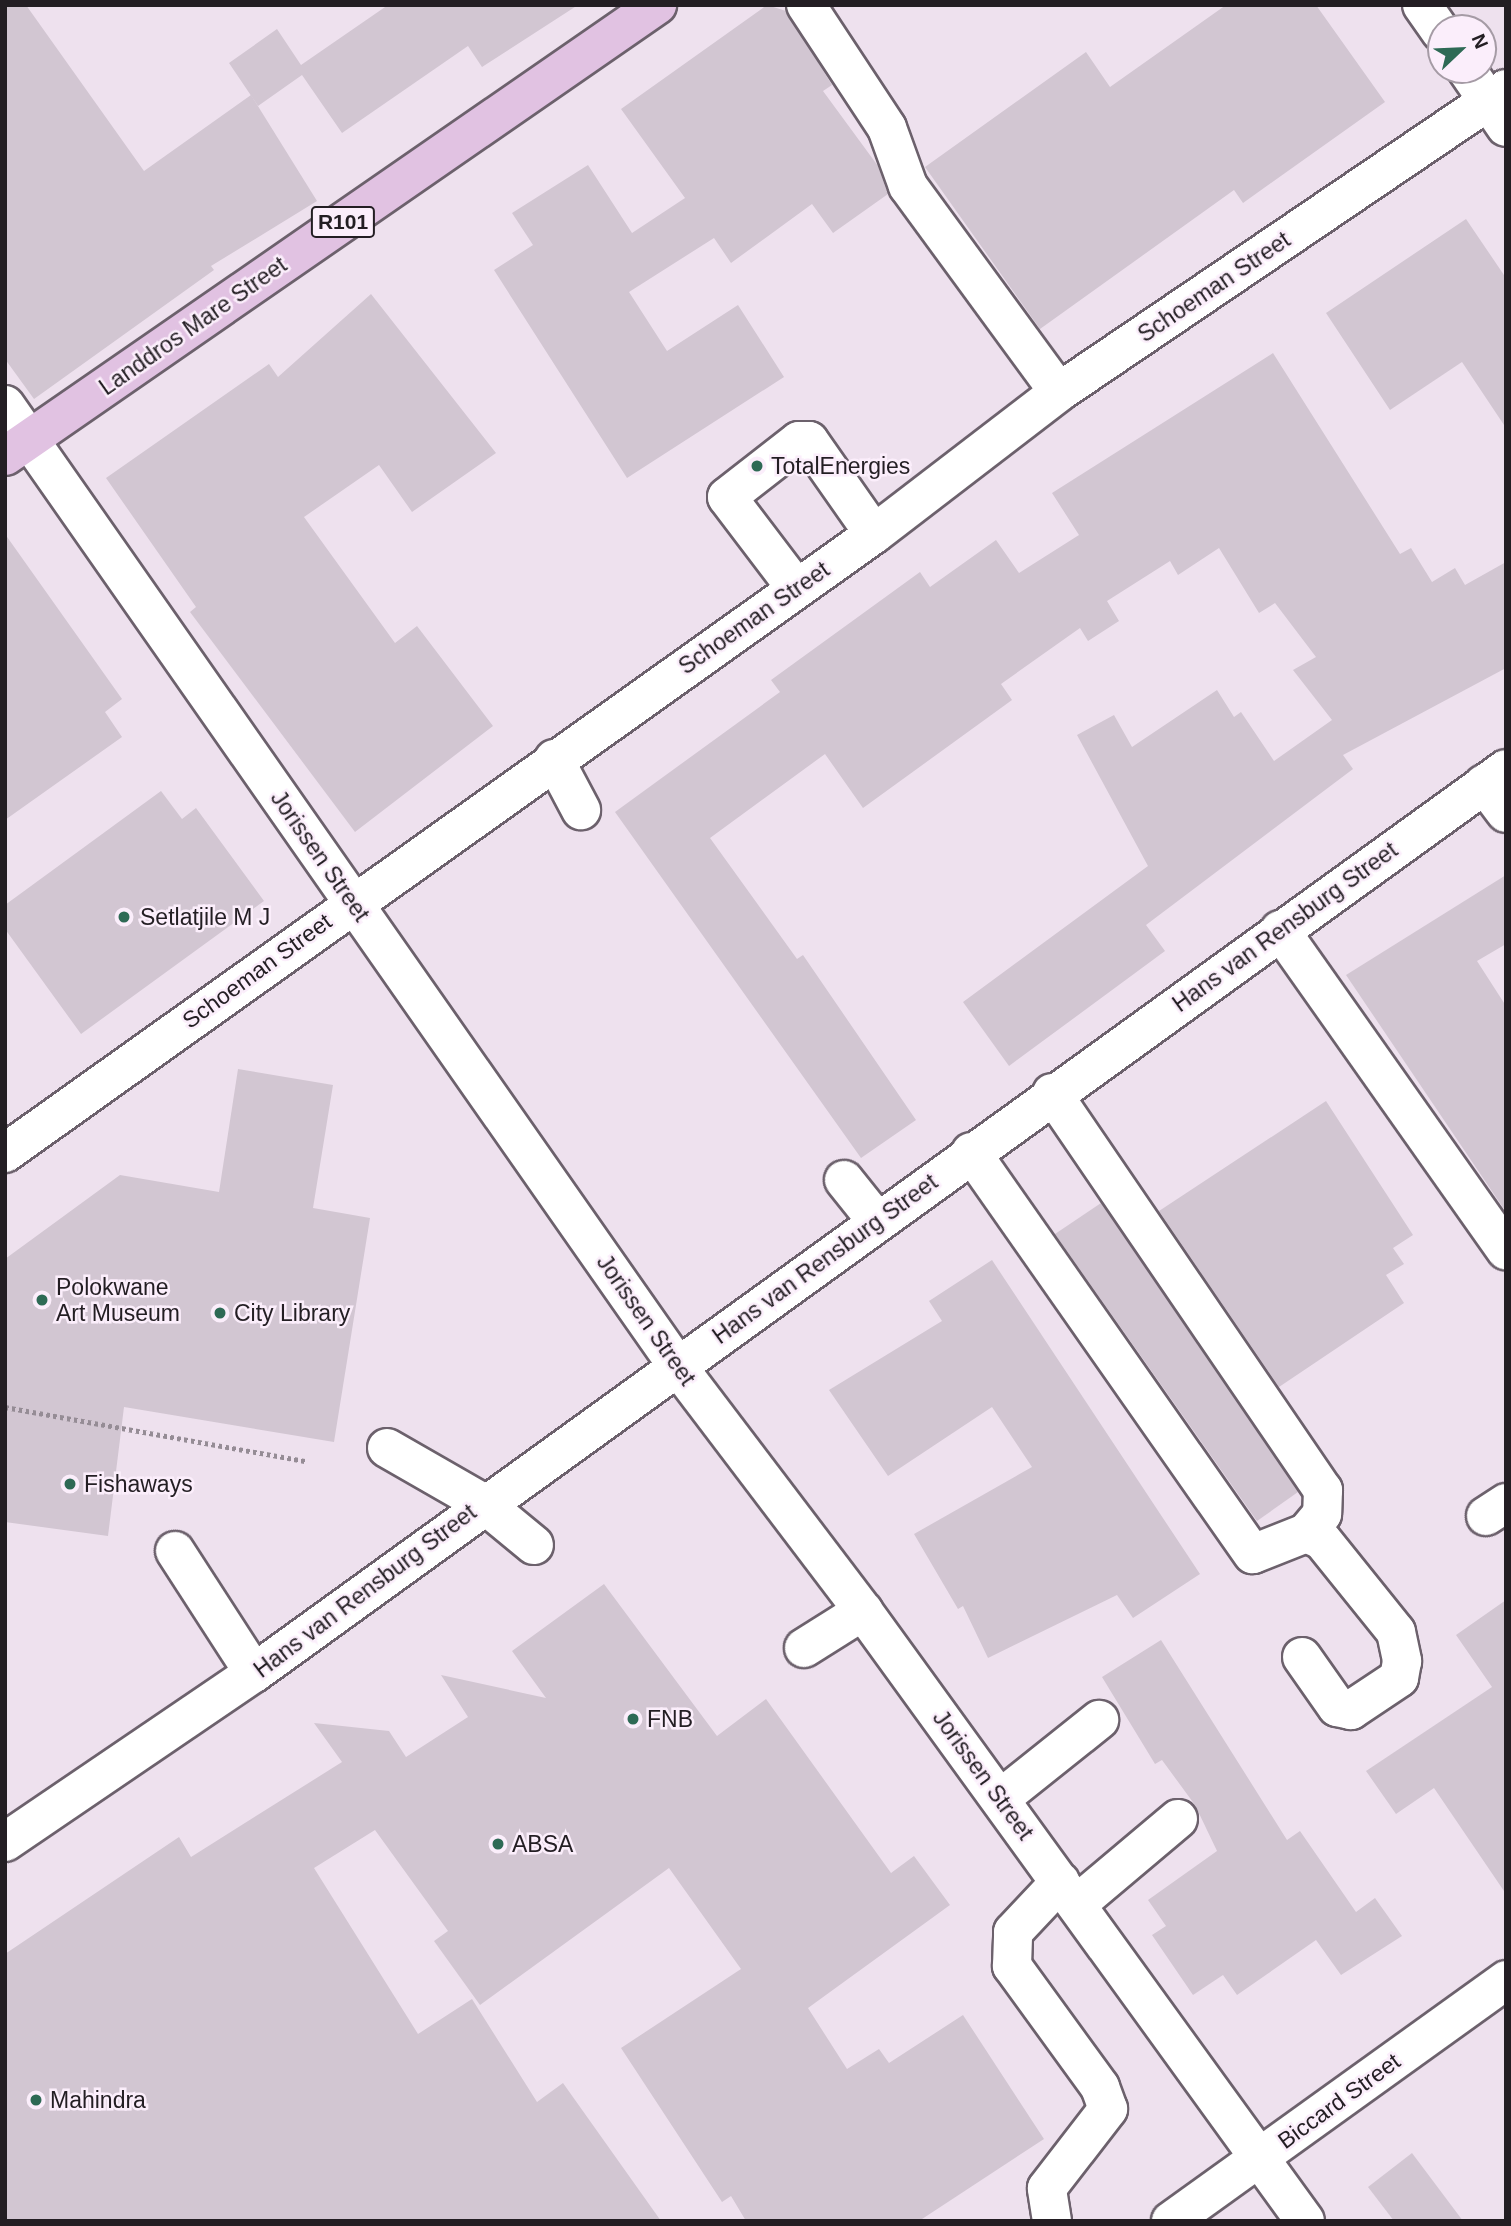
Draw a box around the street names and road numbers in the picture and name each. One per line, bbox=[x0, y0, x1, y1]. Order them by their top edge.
road number: R101 bbox=[310, 204, 376, 240]
street label: Schoeman Street bbox=[1133, 226, 1295, 348]
street label: Landdros Mare Street bbox=[94, 251, 292, 401]
street label: Schoeman Street bbox=[673, 556, 835, 680]
street label: Jorissen Street bbox=[265, 785, 375, 927]
street label: Hans van Rensburg Street bbox=[1167, 836, 1403, 1018]
street label: Schoeman Street bbox=[177, 908, 337, 1034]
street label: Hans van Rensburg Street bbox=[707, 1168, 943, 1350]
street label: Jorissen Street bbox=[591, 1249, 701, 1391]
street label: Hans van Rensburg Street bbox=[248, 1498, 482, 1684]
street label: Jorissen Street bbox=[927, 1705, 1039, 1845]
street label: Biccard Street bbox=[1272, 2047, 1406, 2155]

